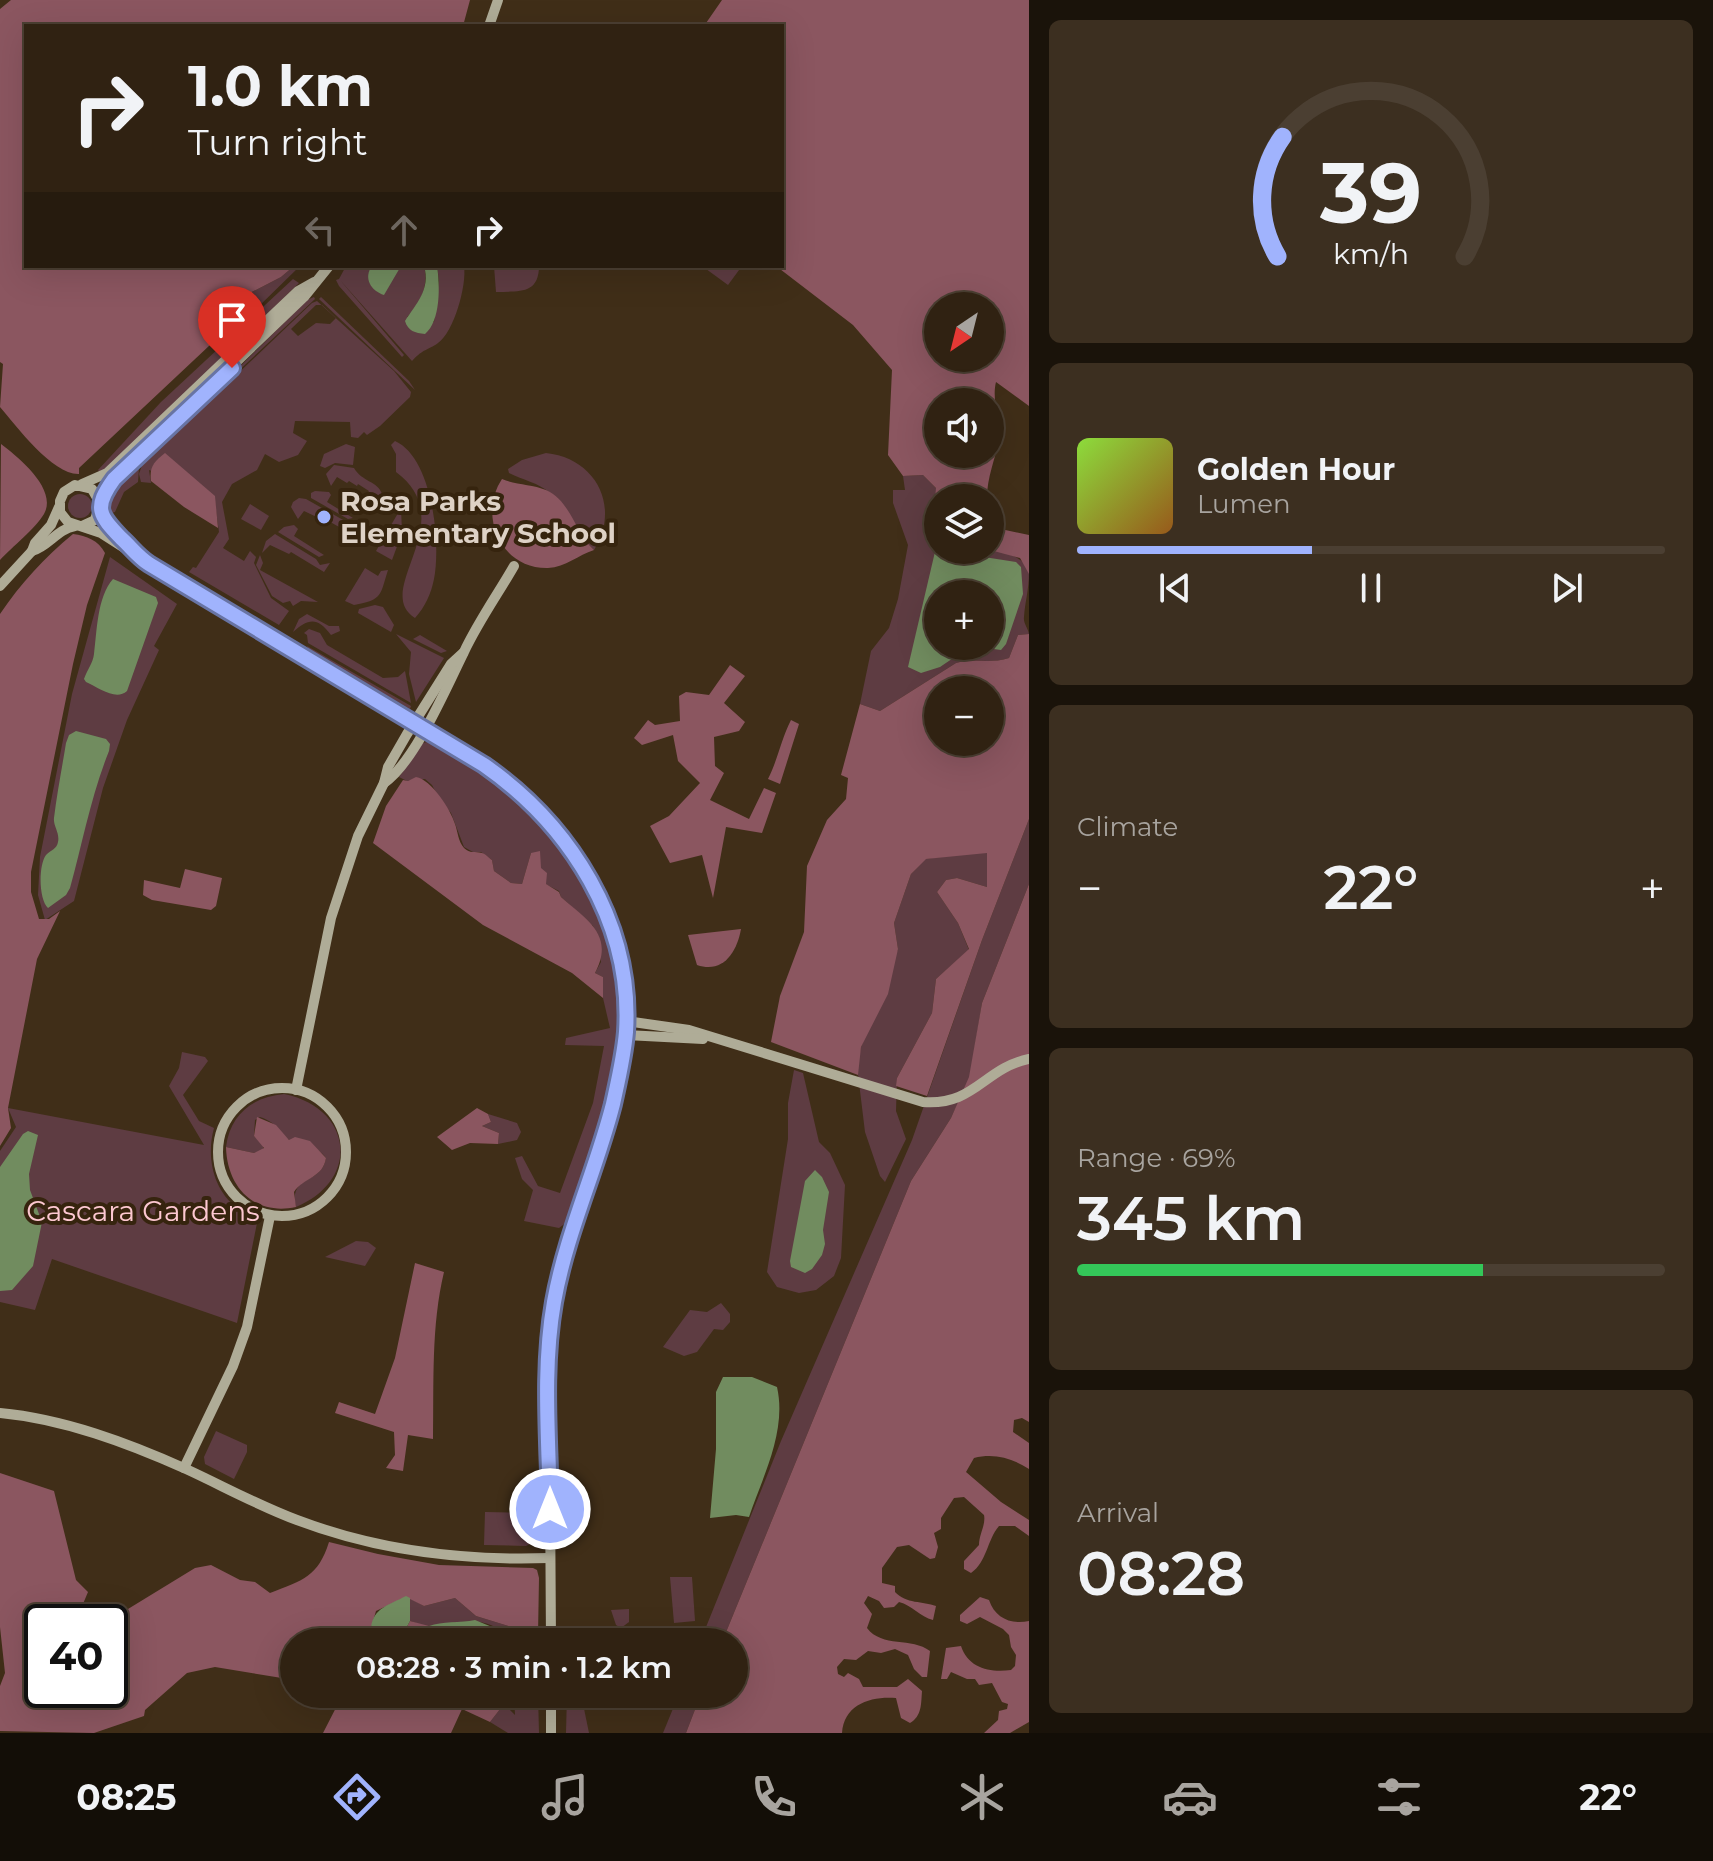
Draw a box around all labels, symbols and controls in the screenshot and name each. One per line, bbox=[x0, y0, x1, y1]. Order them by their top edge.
text: 1.0 km bbox=[188, 52, 373, 120]
icon: right bbox=[56, 56, 160, 160]
text: Turn right bbox=[188, 120, 368, 164]
text: 39 bbox=[1319, 142, 1422, 244]
icon: left bbox=[298, 208, 342, 252]
icon: ahead bbox=[382, 208, 426, 252]
icon: right bbox=[466, 208, 510, 252]
text: km/h bbox=[1333, 236, 1409, 271]
pin bbox=[198, 286, 266, 368]
north arrow bbox=[924, 292, 1004, 372]
map controls bbox=[924, 292, 1004, 756]
icon: arrive bbox=[210, 298, 254, 342]
button: sound bbox=[924, 388, 1004, 468]
text: Golden Hour bbox=[1197, 451, 1395, 488]
place label: Rosa Parks Elementary School bbox=[340, 484, 616, 550]
button: layers bbox=[924, 484, 1004, 564]
text: Lumen bbox=[1197, 488, 1290, 520]
marker: Rosa Parks Elementary School bbox=[315, 508, 333, 526]
icon: previous bbox=[1153, 566, 1197, 610]
icon: pause bbox=[1349, 566, 1393, 610]
icon: next bbox=[1545, 566, 1589, 610]
button: + bbox=[924, 580, 1004, 660]
button: − bbox=[924, 676, 1004, 756]
text: Climate bbox=[1077, 811, 1178, 843]
text: 22° bbox=[1324, 851, 1418, 924]
text: − bbox=[1077, 861, 1102, 915]
text: + bbox=[1640, 861, 1665, 915]
text: Range · 69% bbox=[1077, 1142, 1236, 1174]
text: 345 km bbox=[1077, 1182, 1305, 1255]
park label: Cascara Gardens bbox=[26, 1194, 260, 1228]
position arrow bbox=[508, 1467, 592, 1551]
text: Arrival bbox=[1077, 1497, 1159, 1529]
text: 08:28 bbox=[1077, 1537, 1245, 1610]
speed limit sign: 40 bbox=[24, 1604, 128, 1708]
text: 08:28 · 3 min · 1.2 km bbox=[356, 1649, 672, 1686]
icon: directions bbox=[329, 1769, 385, 1825]
icon: music bbox=[537, 1769, 593, 1825]
icon: phone bbox=[746, 1769, 802, 1825]
icon: climate bbox=[954, 1769, 1010, 1825]
icon: car bbox=[1162, 1769, 1218, 1825]
icon: filters bbox=[1371, 1769, 1427, 1825]
text: 08:25 bbox=[76, 1775, 176, 1819]
text: 22° bbox=[1579, 1775, 1637, 1819]

